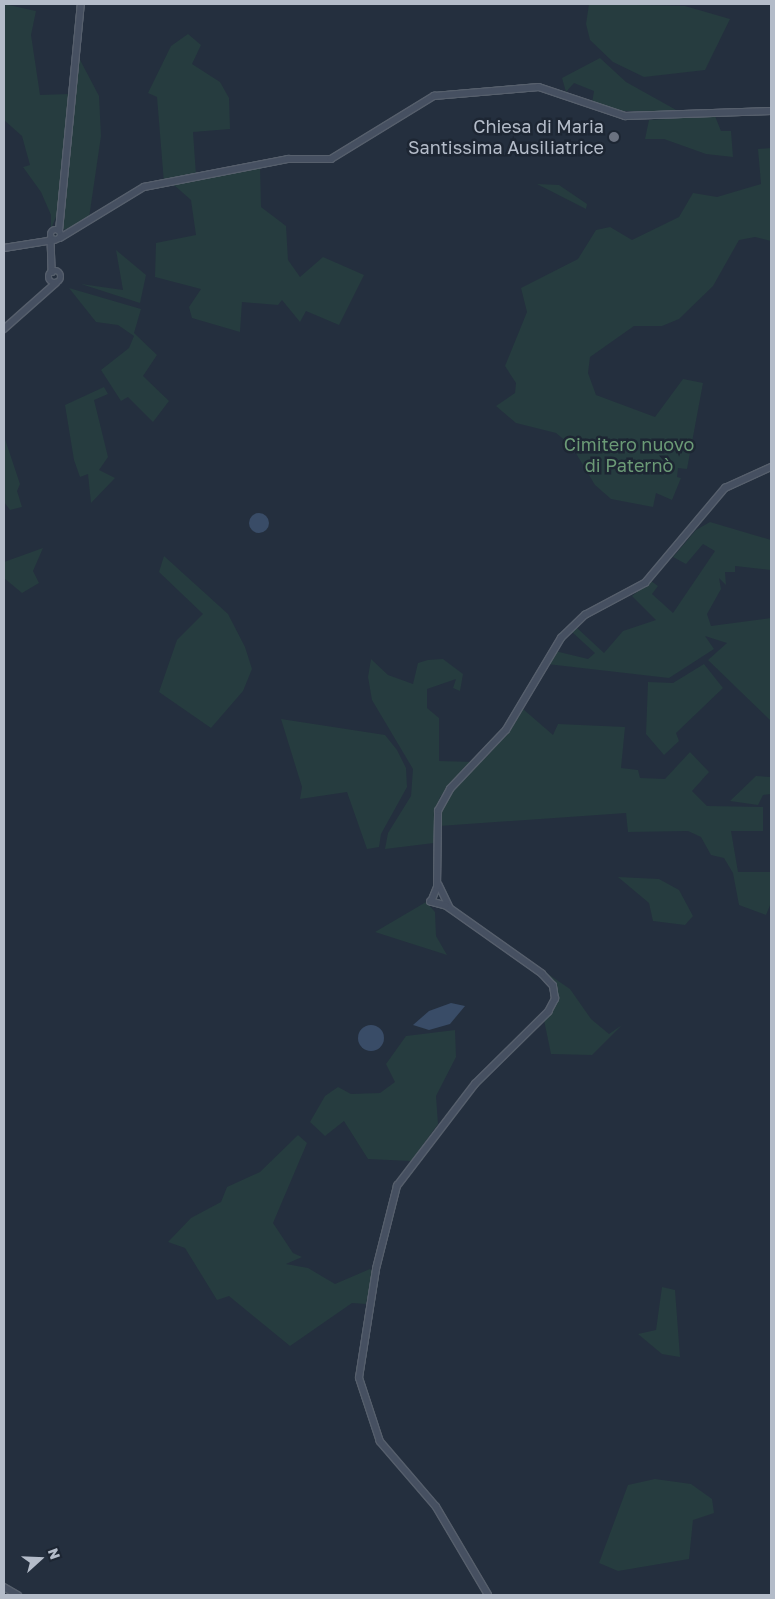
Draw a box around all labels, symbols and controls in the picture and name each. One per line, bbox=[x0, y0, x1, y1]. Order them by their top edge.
place label: Chiesa di Maria Santissima Ausiliatrice bbox=[408, 116, 604, 158]
marker: Chiesa di Maria Santissima Ausiliatrice bbox=[608, 131, 620, 143]
park label: Cimitero nuovo di Paternò bbox=[564, 434, 694, 476]
north arrow bbox=[15, 1534, 65, 1584]
text: N bbox=[45, 1546, 64, 1562]

